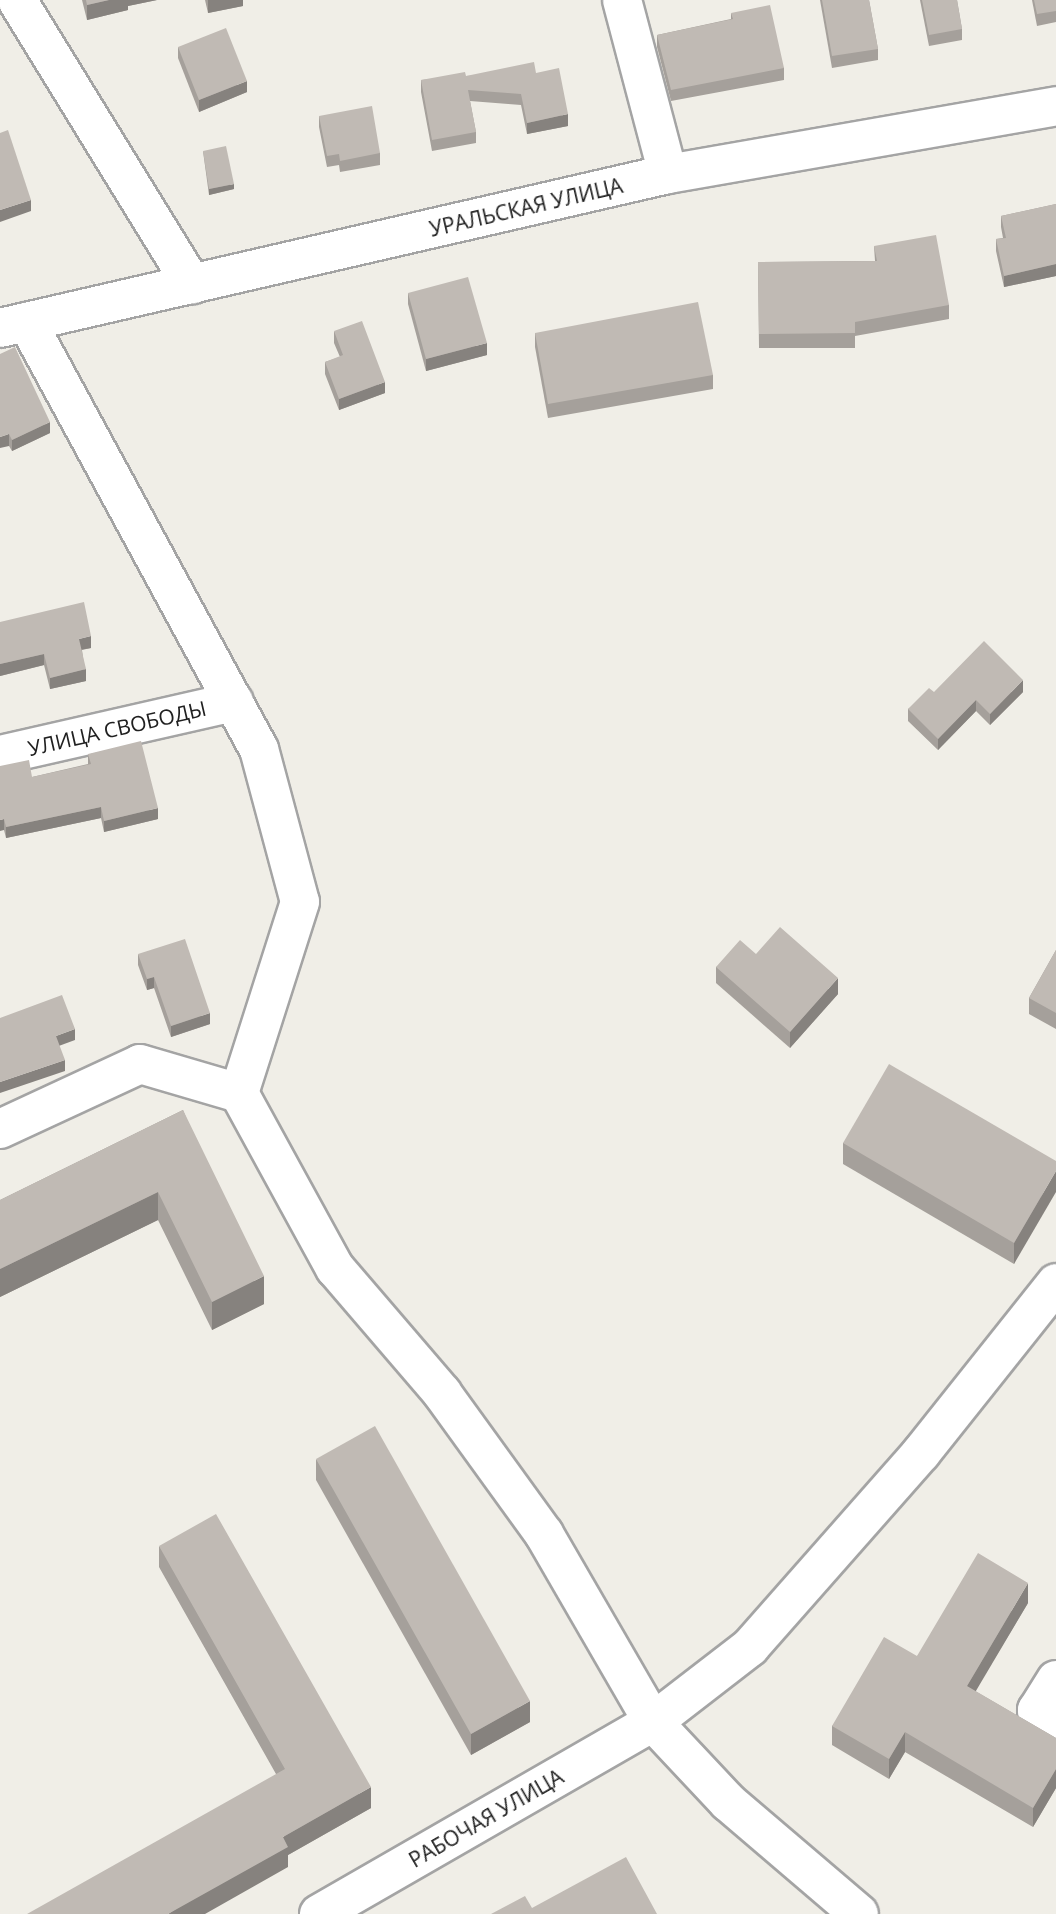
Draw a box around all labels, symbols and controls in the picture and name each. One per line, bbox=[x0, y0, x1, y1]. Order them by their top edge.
street label: УРАЛЬСКАЯ УЛИЦА bbox=[427, 173, 625, 241]
street label: УЛИЦА СВОБОДЫ bbox=[25, 695, 209, 761]
street label: РАБОЧАЯ УЛИЦА bbox=[404, 1764, 568, 1872]

